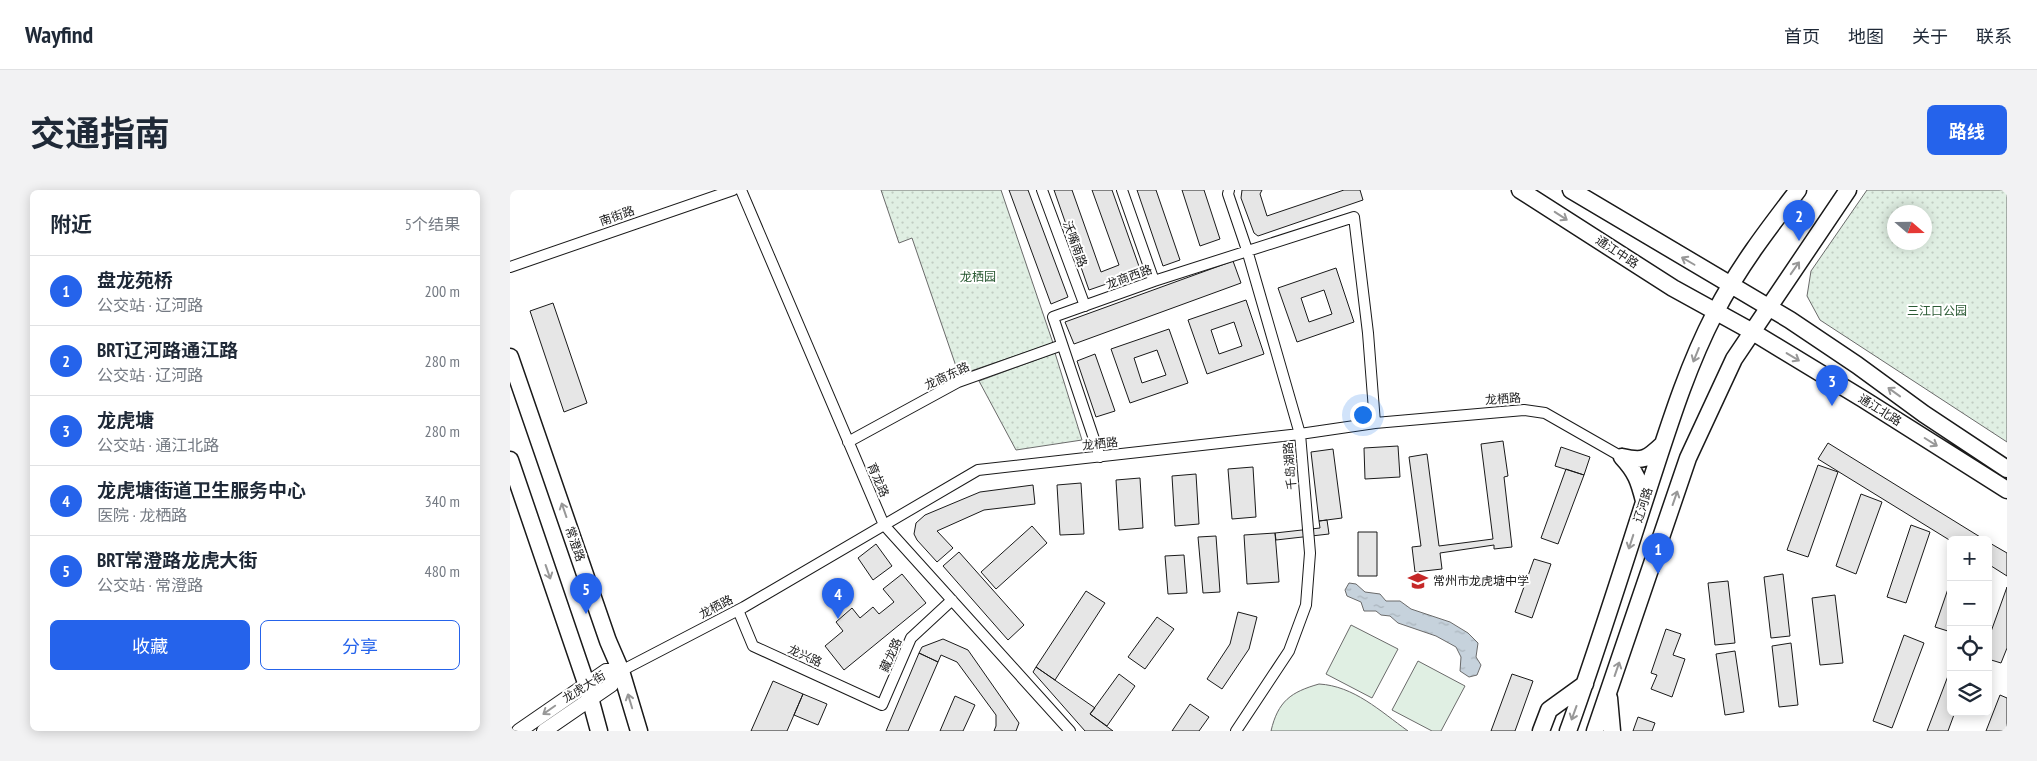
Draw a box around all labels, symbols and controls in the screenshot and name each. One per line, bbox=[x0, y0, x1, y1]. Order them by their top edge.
text: Wayfind bbox=[25, 19, 93, 50]
text: 首页 bbox=[1784, 25, 1820, 48]
text: 地图 bbox=[1848, 25, 1884, 48]
text: 关于 bbox=[1912, 25, 1948, 48]
text: 联系 bbox=[1976, 25, 2012, 48]
button: 路线 bbox=[1927, 105, 2007, 155]
text: 交通指南 bbox=[30, 110, 170, 156]
pin: 2 bbox=[1783, 200, 1815, 241]
street label: 南街路 bbox=[597, 203, 636, 228]
north arrow bbox=[1887, 205, 1932, 250]
text: 附近 bbox=[50, 211, 92, 238]
one-way arrow bbox=[1554, 212, 1568, 222]
text: 5个结果 bbox=[405, 214, 460, 234]
street label: 沃嘴南路 bbox=[1060, 219, 1091, 269]
street label: 通江中路 bbox=[1593, 232, 1641, 271]
one-way arrow bbox=[1682, 256, 1696, 266]
street label: 龙商西路 bbox=[1104, 261, 1154, 292]
one-way arrow bbox=[1790, 261, 1800, 275]
text: 盘龙苑桥 bbox=[97, 268, 173, 292]
park label: 龙栖园 bbox=[960, 269, 996, 284]
text: 1 bbox=[62, 281, 70, 301]
text: 200 m bbox=[425, 281, 460, 301]
text: 公交站 · 辽河路 bbox=[97, 295, 203, 315]
park label: 三江口公园 bbox=[1907, 303, 1967, 318]
text: BRT辽河路通江路 bbox=[97, 338, 238, 362]
one-way arrow bbox=[1690, 347, 1700, 362]
text: 2 bbox=[62, 351, 70, 371]
text: 280 m bbox=[425, 351, 460, 371]
one-way arrow bbox=[1785, 352, 1799, 362]
street label: 龙商东路 bbox=[922, 359, 972, 392]
text: 公交站 · 辽河路 bbox=[97, 365, 203, 385]
pin: 3 bbox=[1816, 365, 1848, 406]
one-way arrow bbox=[1888, 387, 1901, 398]
street label: 龙栖路 bbox=[1484, 390, 1521, 407]
street label: 通江北路 bbox=[1856, 390, 1905, 429]
your location bbox=[1350, 402, 1376, 428]
text: 龙虎塘 bbox=[97, 408, 154, 432]
text: 3 bbox=[62, 421, 70, 441]
text: 280 m bbox=[425, 421, 460, 441]
street label: 龙栖路 bbox=[1081, 434, 1119, 453]
text: 公交站 · 通江北路 bbox=[97, 435, 219, 455]
one-way arrow bbox=[1924, 437, 1938, 447]
street label: 千岛湖路 bbox=[1280, 441, 1299, 491]
street label: 育龙路 bbox=[865, 460, 892, 499]
text: 龙虎塘街道卫生服务中心 bbox=[97, 478, 306, 502]
street label: 辽河路 bbox=[1630, 485, 1655, 524]
text: 4 bbox=[62, 491, 70, 511]
text: 340 m bbox=[425, 491, 460, 511]
one-way arrow bbox=[1671, 491, 1680, 506]
one-way arrow bbox=[558, 502, 568, 518]
text: 医院 · 龙栖路 bbox=[97, 505, 187, 525]
street label: 常澄路 bbox=[563, 524, 588, 563]
one-way arrow bbox=[1626, 533, 1635, 549]
pin: 1 bbox=[1642, 533, 1674, 574]
map controls bbox=[1947, 536, 1992, 716]
button: + bbox=[1947, 536, 1992, 581]
text: BRT常澄路龙虎大街 bbox=[97, 548, 257, 572]
text: 5 bbox=[62, 561, 70, 581]
text: 480 m bbox=[425, 561, 460, 581]
one-way arrow bbox=[544, 564, 553, 580]
school or university icon: 常州市龙虎塘中学 bbox=[1407, 570, 1429, 592]
pin: 5 bbox=[570, 573, 602, 614]
place label: 常州市龙虎塘中学 bbox=[1433, 573, 1529, 588]
text: 公交站 · 常澄路 bbox=[97, 575, 203, 595]
pin: 4 bbox=[822, 578, 854, 619]
button: − bbox=[1947, 581, 1992, 626]
street label: 龙栖路 bbox=[696, 591, 735, 622]
button: 收藏 bbox=[50, 620, 250, 670]
button: 分享 bbox=[260, 620, 460, 670]
button: locate bbox=[1947, 626, 1992, 671]
street label: 藏龙路 bbox=[876, 635, 905, 674]
street label: 龙兴路 bbox=[786, 641, 825, 670]
one-way arrow bbox=[1613, 661, 1623, 677]
street label: 龙虎大街 bbox=[559, 667, 608, 706]
button: layers bbox=[1947, 671, 1992, 716]
one-way arrow bbox=[624, 694, 634, 710]
one-way arrow bbox=[1569, 704, 1578, 720]
one-way arrow bbox=[542, 705, 556, 715]

